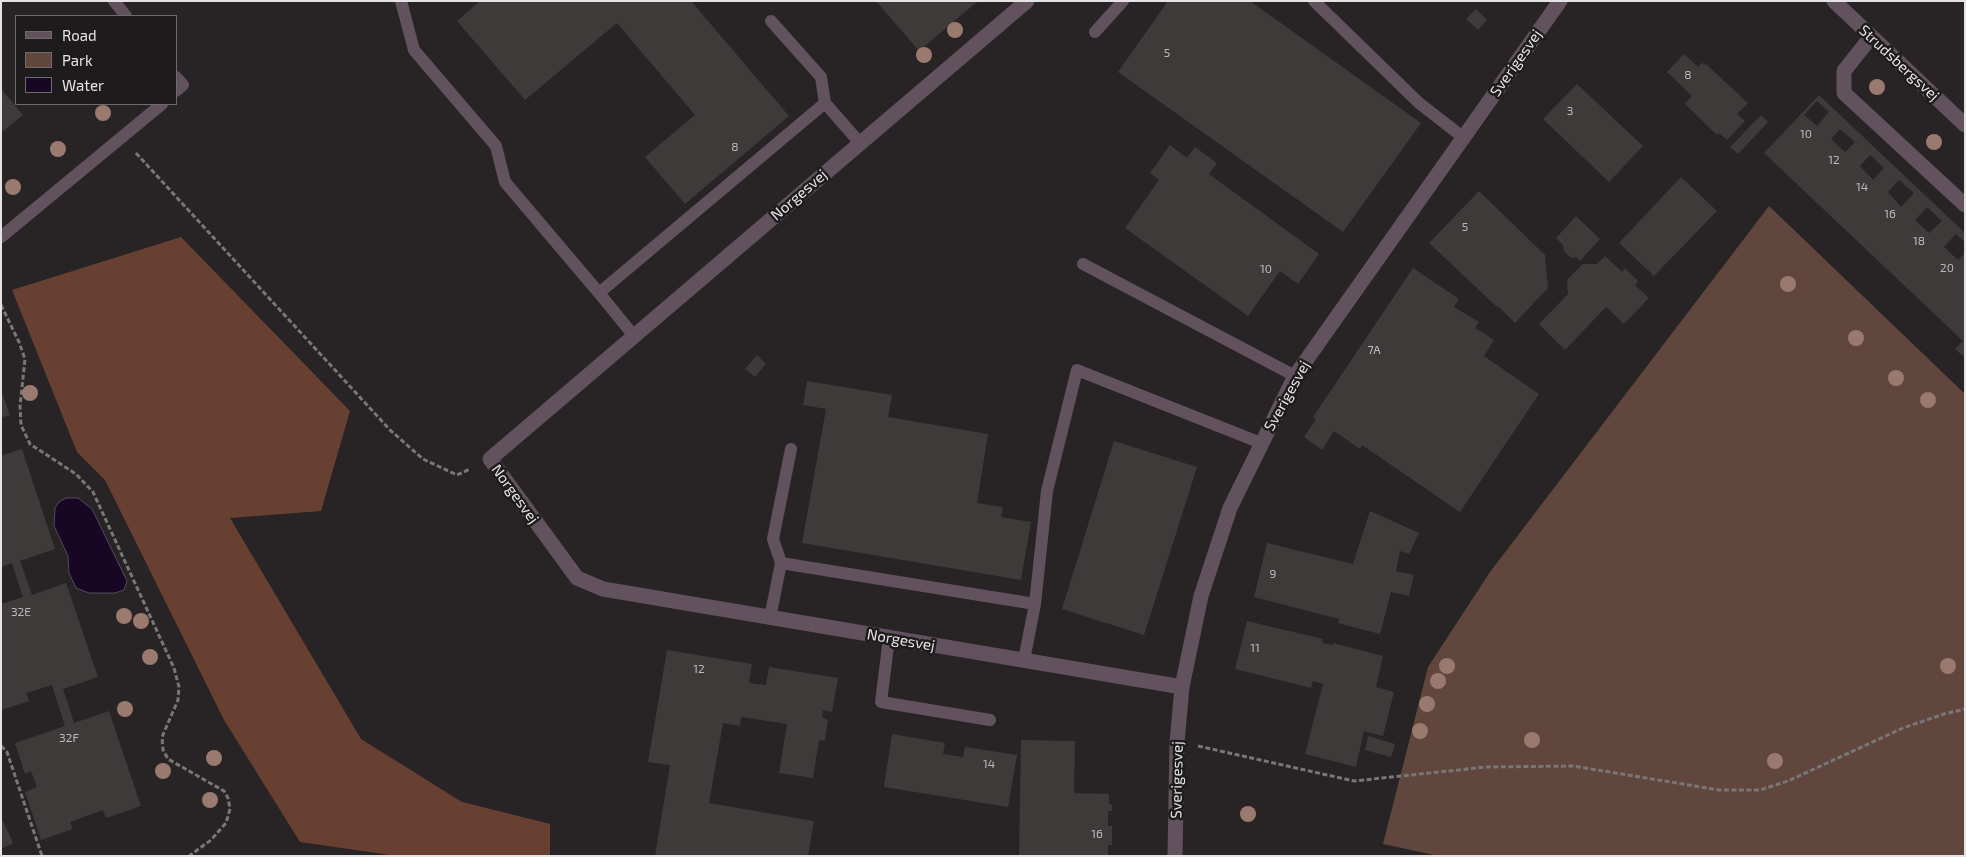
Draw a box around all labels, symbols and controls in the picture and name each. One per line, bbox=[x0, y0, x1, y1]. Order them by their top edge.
legend bbox=[15, 15, 178, 105]
street label: Strudsbergsvej bbox=[1855, 21, 1943, 105]
text: Road bbox=[62, 26, 97, 44]
street label: Sverigesvej bbox=[1486, 26, 1546, 100]
house number: 5 bbox=[1164, 46, 1170, 60]
text: Park bbox=[62, 51, 93, 69]
house number: 8 bbox=[1684, 68, 1692, 82]
text: Water bbox=[62, 76, 104, 94]
house number: 3 bbox=[1567, 104, 1573, 118]
house number: 10 bbox=[1800, 127, 1812, 141]
house number: 8 bbox=[731, 140, 739, 154]
house number: 12 bbox=[1828, 153, 1840, 167]
street label: Norgesvej bbox=[767, 166, 831, 224]
house number: 14 bbox=[1856, 180, 1868, 194]
house number: 16 bbox=[1884, 207, 1896, 221]
house number: 5 bbox=[1462, 220, 1468, 234]
house number: 18 bbox=[1913, 234, 1925, 248]
house number: 20 bbox=[1940, 261, 1954, 275]
house number: 10 bbox=[1260, 262, 1272, 276]
house number: 7A bbox=[1367, 343, 1381, 357]
street label: Sverigesvej bbox=[1260, 358, 1314, 434]
street label: Norgesvej bbox=[488, 461, 542, 527]
house number: 9 bbox=[1270, 567, 1276, 581]
house number: 32E bbox=[11, 605, 31, 619]
street label: Norgesvej bbox=[866, 625, 936, 655]
house number: 11 bbox=[1250, 641, 1260, 655]
house number: 12 bbox=[693, 662, 705, 676]
house number: 32F bbox=[59, 731, 79, 745]
street label: Sverigesvej bbox=[1167, 741, 1187, 819]
house number: 14 bbox=[983, 757, 995, 771]
house number: 16 bbox=[1091, 827, 1103, 841]

